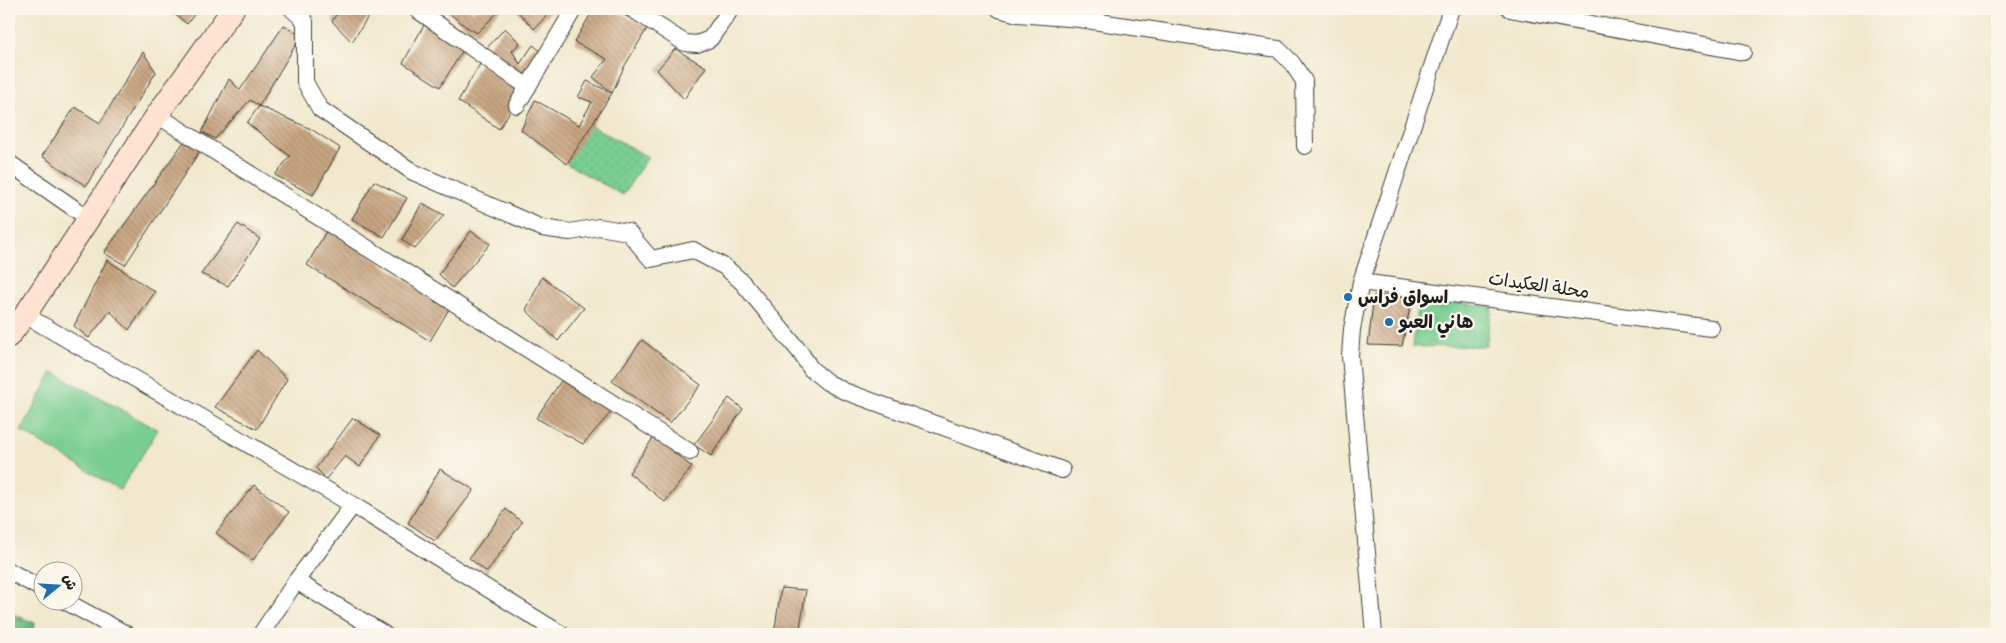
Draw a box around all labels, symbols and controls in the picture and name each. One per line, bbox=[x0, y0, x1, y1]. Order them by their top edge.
street label: محلة العكيدات bbox=[1487, 265, 1591, 304]
place label: اسواق فراس bbox=[1358, 284, 1448, 309]
marker: اسواق فراس bbox=[1342, 291, 1354, 303]
place label: هاني العبو bbox=[1398, 309, 1473, 338]
marker: هاني العبو bbox=[1383, 316, 1395, 328]
north arrow bbox=[32, 560, 82, 610]
text: ش bbox=[59, 572, 82, 592]

